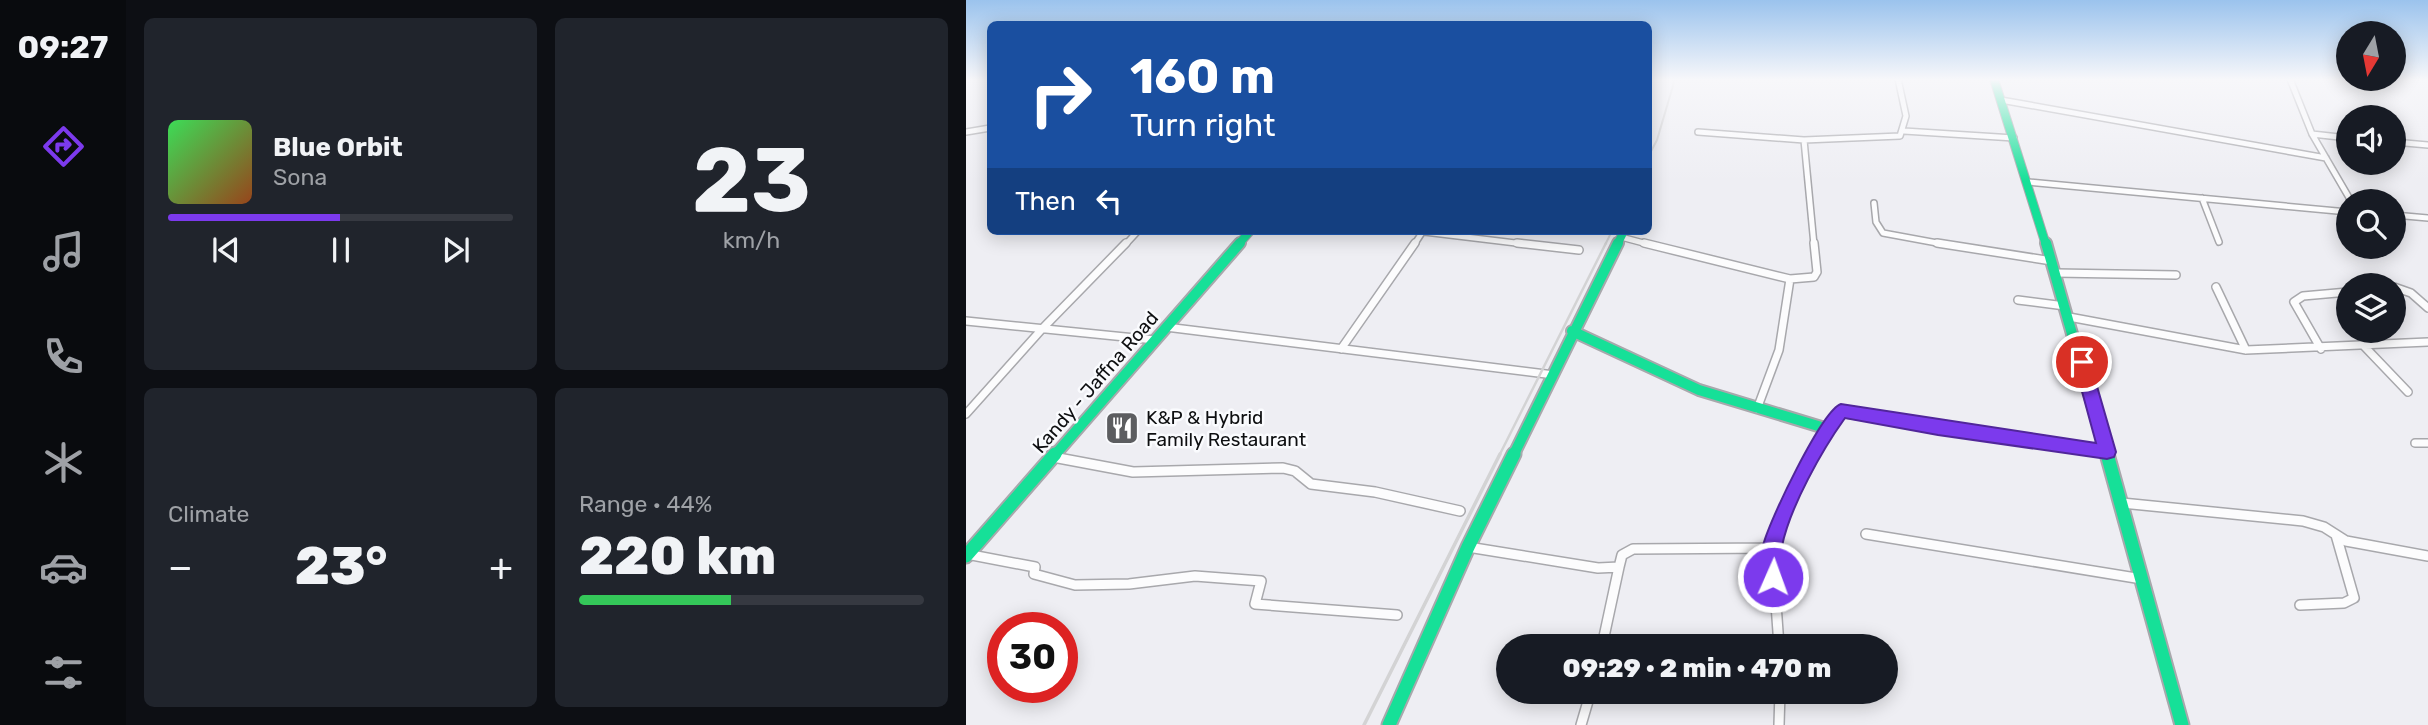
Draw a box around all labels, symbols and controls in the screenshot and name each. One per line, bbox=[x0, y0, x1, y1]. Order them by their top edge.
north arrow bbox=[2336, 21, 2406, 91]
map controls bbox=[2336, 21, 2406, 343]
text: 09:27 bbox=[18, 28, 108, 66]
text: 160 m bbox=[1130, 47, 1275, 105]
icon: right bbox=[1015, 49, 1106, 140]
button: sound bbox=[2336, 105, 2406, 175]
text: Turn right bbox=[1130, 106, 1275, 144]
icon: directions bbox=[39, 122, 88, 171]
text: 23 bbox=[692, 126, 811, 234]
text: Blue Orbit bbox=[273, 132, 403, 163]
text: Sona bbox=[273, 163, 327, 191]
icon: left bbox=[1090, 182, 1128, 220]
text: Then bbox=[1015, 186, 1076, 217]
button: search bbox=[2336, 189, 2406, 259]
text: km/h bbox=[723, 226, 780, 254]
icon: music bbox=[39, 227, 88, 276]
icon: previous bbox=[207, 231, 245, 269]
icon: pause bbox=[322, 231, 360, 269]
icon: next bbox=[437, 231, 475, 269]
button: layers bbox=[2336, 273, 2406, 343]
street label: Kandy - Jaffna Road bbox=[1028, 307, 1163, 458]
icon: phone bbox=[39, 332, 88, 381]
pin bbox=[2052, 332, 2112, 392]
icon: arrive bbox=[2063, 343, 2101, 381]
place label: K&P & Hybrid Family Restaurant bbox=[1146, 406, 1307, 451]
restaurant icon: K&P & Hybrid Family Restaurant bbox=[1103, 409, 1141, 447]
icon: climate bbox=[39, 438, 88, 487]
text: Range · 44% bbox=[579, 490, 712, 518]
text: Climate bbox=[168, 500, 249, 528]
text: 220 km bbox=[579, 525, 776, 587]
text: 23° bbox=[295, 535, 387, 597]
position arrow bbox=[1736, 540, 1810, 614]
icon: car bbox=[39, 543, 88, 592]
text: − bbox=[168, 544, 193, 590]
text: + bbox=[489, 544, 513, 590]
speed limit sign: 30 bbox=[987, 612, 1078, 703]
icon: filters bbox=[39, 648, 88, 697]
text: 09:29 · 2 min · 470 m bbox=[1563, 653, 1831, 684]

